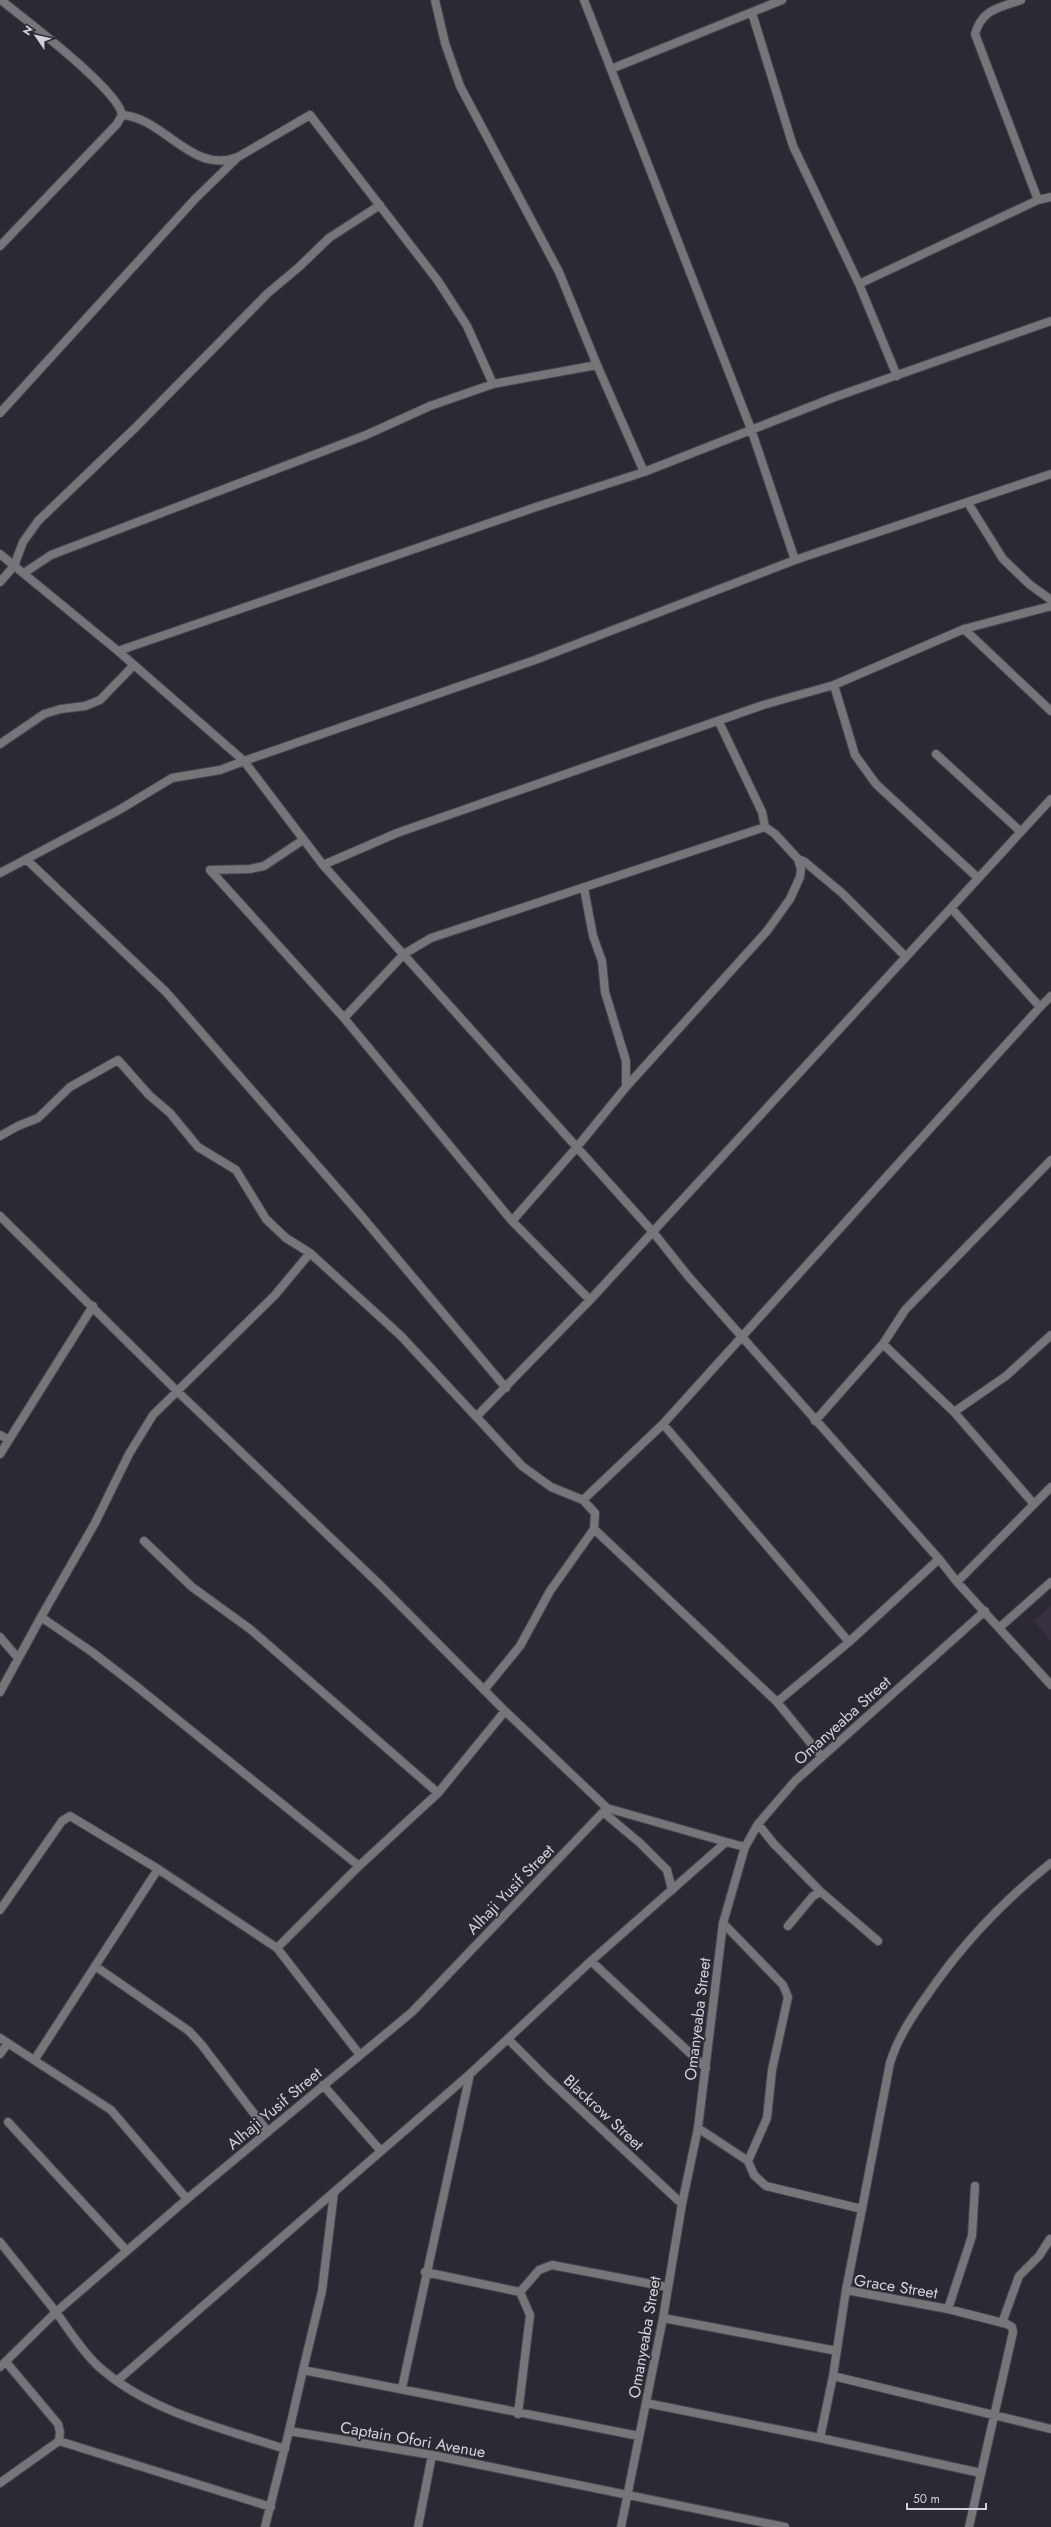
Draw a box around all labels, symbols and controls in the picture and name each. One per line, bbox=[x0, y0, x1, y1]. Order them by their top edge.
north arrow bbox=[16, 16, 56, 56]
text: N bbox=[19, 22, 37, 39]
street label: Omanyeaba Street bbox=[789, 1670, 896, 1770]
street label: Alhaji Yusif Street bbox=[461, 1839, 560, 1940]
street label: Omanyeaba Street bbox=[679, 1956, 716, 2082]
street label: Alhaji Yusif Street bbox=[222, 2062, 327, 2155]
street label: Blackrow Street bbox=[558, 2069, 649, 2156]
street label: Grace Street bbox=[852, 2269, 940, 2304]
street label: Omanyeaba Street bbox=[622, 2274, 667, 2400]
street label: Captain Ofori Avenue bbox=[339, 2415, 487, 2464]
scale bar bbox=[907, 2485, 986, 2511]
text: 50 m bbox=[913, 2490, 940, 2508]

